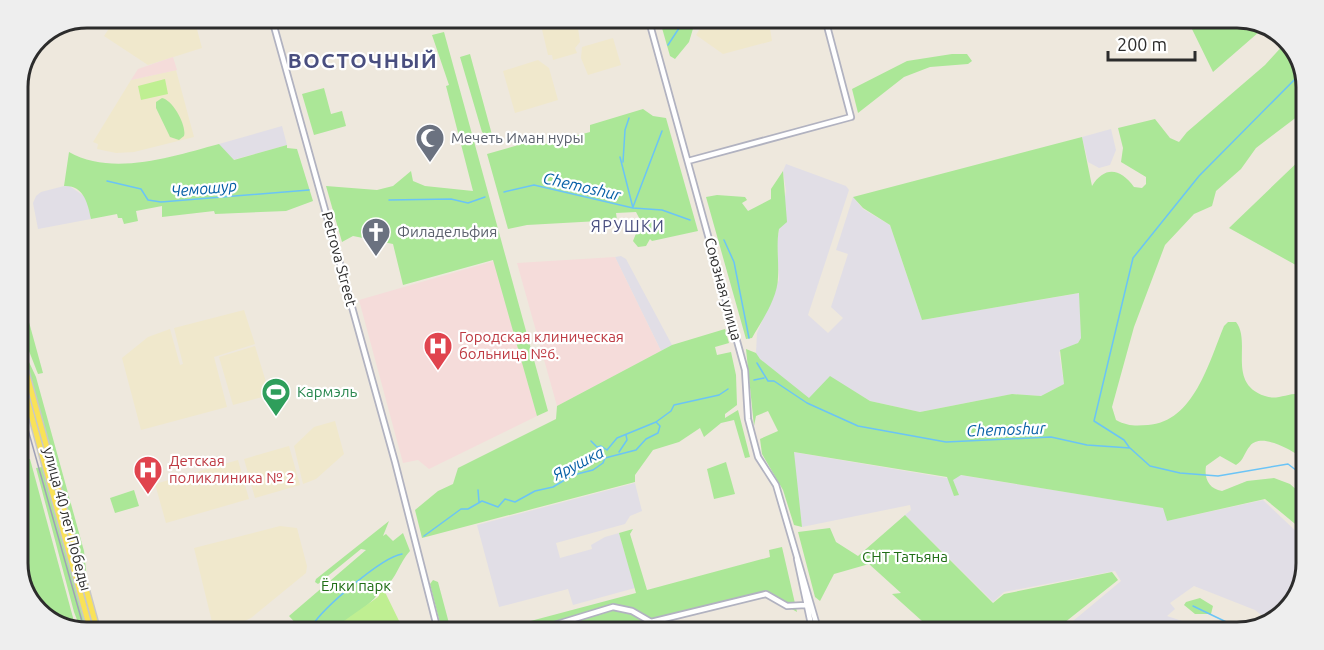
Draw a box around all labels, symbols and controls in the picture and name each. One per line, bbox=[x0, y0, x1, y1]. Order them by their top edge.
scale bar bbox=[1108, 24, 1195, 62]
text: 200 m bbox=[1117, 34, 1167, 54]
district label: ВОСТОЧНЫЙ bbox=[288, 48, 438, 72]
mosque icon: Мечеть Иман нуры bbox=[414, 122, 446, 164]
place label: Мечеть Иман нуры bbox=[451, 129, 584, 146]
water label: Chemoshur bbox=[541, 168, 624, 204]
water label: Чемошур bbox=[170, 176, 238, 200]
street label: Petrova Street bbox=[319, 210, 360, 308]
church icon: Филадельфия bbox=[360, 216, 392, 258]
district label: ЯРУШКИ bbox=[591, 217, 665, 235]
place label: Филадельфия bbox=[397, 223, 497, 240]
street label: Союзная улица bbox=[702, 236, 745, 342]
place label: Городская клиническая больница №6. bbox=[459, 328, 624, 362]
hospital icon: Городская клиническая больница №6. bbox=[422, 330, 454, 372]
sports icon: Кармэль bbox=[260, 376, 292, 418]
place label: Кармэль bbox=[297, 383, 358, 400]
water label: Chemoshur bbox=[966, 419, 1047, 439]
water label: Ярушка bbox=[548, 442, 607, 484]
street label: улица 40 лет Победы bbox=[40, 445, 95, 593]
place label: Детская поликлиника № 2 bbox=[169, 452, 295, 486]
hospital icon: Детская поликлиника № 2 bbox=[132, 454, 164, 496]
park label: СНТ Татьяна bbox=[862, 548, 948, 565]
park label: Ёлки парк bbox=[321, 577, 391, 594]

